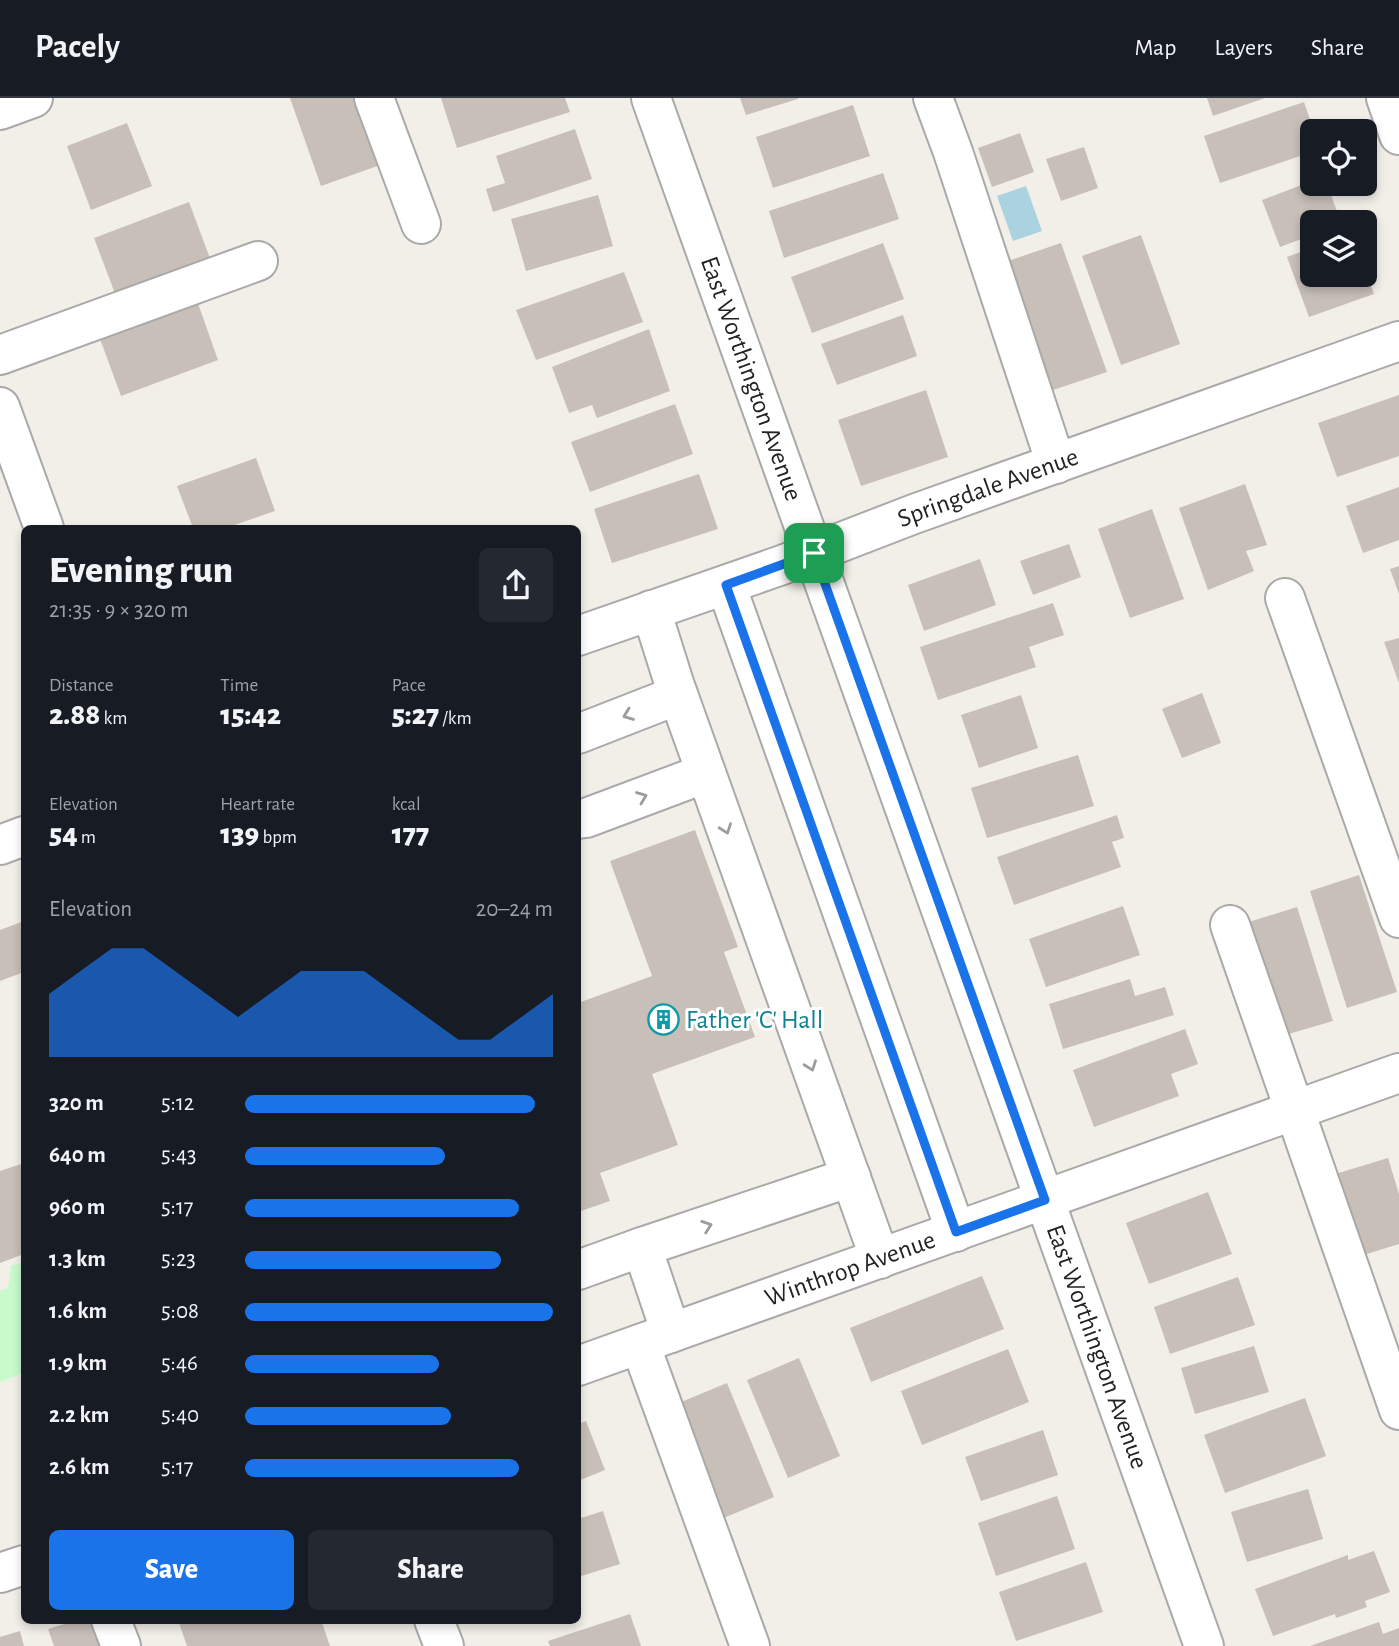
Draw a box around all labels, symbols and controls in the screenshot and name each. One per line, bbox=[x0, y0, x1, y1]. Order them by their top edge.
text: Pacely bbox=[35, 31, 120, 64]
text: Map bbox=[1134, 36, 1176, 60]
text: Layers bbox=[1214, 36, 1273, 60]
text: Share bbox=[1311, 36, 1364, 60]
map controls bbox=[1300, 119, 1377, 287]
button: locate bbox=[1300, 119, 1377, 196]
button: layers bbox=[1300, 210, 1377, 287]
street label: East Worthington Avenue bbox=[696, 253, 807, 504]
street label: Springdale Avenue bbox=[894, 443, 1082, 532]
pin bbox=[784, 523, 844, 583]
icon: arrive bbox=[795, 534, 833, 572]
button: share bbox=[479, 548, 553, 622]
text: Evening run bbox=[49, 552, 233, 590]
text: 21:35 · 9 × 320 m bbox=[49, 599, 188, 622]
text: Distance bbox=[49, 676, 113, 695]
text: Time bbox=[220, 676, 258, 695]
text: Pace bbox=[392, 676, 426, 695]
text: 2.88 bbox=[49, 700, 100, 730]
text: 15:42 bbox=[220, 700, 281, 730]
text: 5:27 bbox=[392, 700, 439, 730]
one-way arrow bbox=[622, 706, 634, 720]
text: km bbox=[100, 709, 127, 728]
text: /km bbox=[439, 709, 472, 728]
one-way arrow bbox=[635, 792, 647, 806]
text: Elevation bbox=[49, 795, 118, 814]
text: Heart rate bbox=[220, 795, 295, 814]
text: kcal bbox=[392, 795, 421, 814]
text: 54 bbox=[49, 819, 78, 849]
text: 139 bbox=[220, 819, 259, 849]
text: 177 bbox=[392, 819, 429, 849]
one-way arrow bbox=[718, 822, 732, 834]
text: m bbox=[78, 828, 96, 847]
text: bpm bbox=[259, 828, 297, 847]
text: Elevation bbox=[49, 898, 132, 921]
text: 20–24 m bbox=[476, 898, 553, 921]
building icon: Father 'C' Hall bbox=[646, 1003, 680, 1037]
place label: Father 'C' Hall bbox=[686, 1007, 823, 1033]
one-way arrow bbox=[803, 1060, 817, 1072]
text: 320 m bbox=[49, 1092, 104, 1115]
text: 5:12 bbox=[161, 1092, 194, 1115]
text: 640 m bbox=[49, 1144, 106, 1167]
text: 5:43 bbox=[161, 1144, 196, 1167]
text: 960 m bbox=[49, 1196, 105, 1219]
text: 5:17 bbox=[161, 1196, 193, 1219]
one-way arrow bbox=[700, 1220, 712, 1234]
street label: East Worthington Avenue bbox=[1042, 1221, 1153, 1472]
street label: Winthrop Avenue bbox=[762, 1227, 939, 1311]
text: 1.3 km bbox=[49, 1248, 106, 1271]
text: 5:23 bbox=[161, 1248, 196, 1271]
text: 1.6 km bbox=[49, 1300, 107, 1323]
text: 5:08 bbox=[161, 1300, 199, 1323]
text: 1.9 km bbox=[49, 1352, 107, 1375]
text: 5:46 bbox=[161, 1352, 198, 1375]
text: 2.2 km bbox=[49, 1404, 109, 1427]
text: 5:40 bbox=[161, 1404, 199, 1427]
text: 2.6 km bbox=[49, 1456, 110, 1479]
text: 5:17 bbox=[161, 1456, 193, 1479]
button: Save bbox=[49, 1530, 294, 1610]
button: Share bbox=[308, 1530, 553, 1610]

